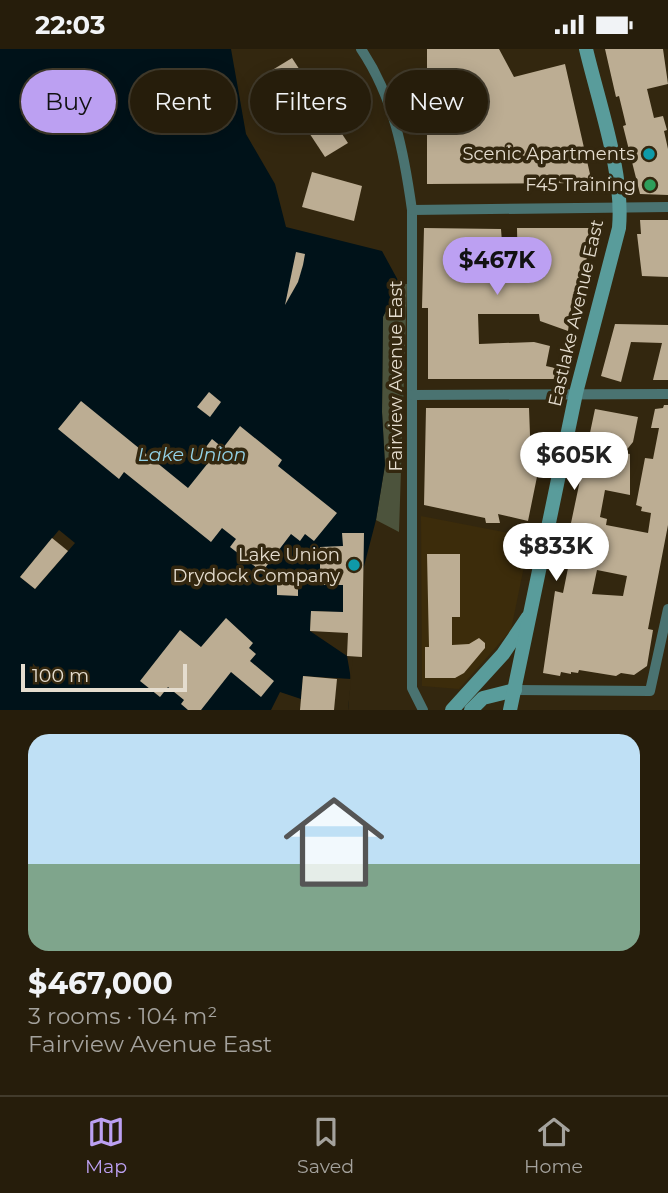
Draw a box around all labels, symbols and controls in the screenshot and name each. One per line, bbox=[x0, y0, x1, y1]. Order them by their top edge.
text: 22:03 bbox=[35, 9, 105, 41]
chip: Buy bbox=[21, 70, 116, 133]
chip: Rent bbox=[130, 70, 236, 133]
chip: Filters bbox=[250, 70, 371, 133]
chip: New bbox=[385, 70, 488, 133]
place label: Scenic Apartments bbox=[463, 143, 635, 165]
marker: Scenic Apartments bbox=[641, 146, 657, 162]
place label: F45 Training bbox=[525, 174, 636, 196]
marker: F45 Training bbox=[642, 177, 658, 193]
street label: Eastlake Avenue East bbox=[544, 217, 608, 409]
pin: $467K bbox=[448, 237, 546, 297]
text: $467K bbox=[459, 246, 535, 274]
street label: Fairview Avenue East bbox=[385, 280, 407, 472]
pin: $605K bbox=[525, 433, 623, 492]
text: $605K bbox=[536, 441, 612, 469]
water label: Lake Union bbox=[138, 443, 246, 466]
pin: $833K bbox=[507, 524, 605, 583]
text: $833K bbox=[519, 532, 593, 560]
place label: Lake Union Drydock Company bbox=[173, 544, 340, 587]
marker: Lake Union Drydock Company bbox=[346, 557, 362, 573]
scale bar bbox=[21, 661, 187, 693]
text: 100 m bbox=[32, 664, 89, 687]
icon: home bbox=[271, 779, 397, 905]
text: $467,000 bbox=[28, 965, 173, 1002]
text: 3 rooms · 104 m² bbox=[28, 1002, 217, 1030]
text: Fairview Avenue East bbox=[28, 1030, 272, 1058]
tab: Map bbox=[85, 1113, 127, 1178]
tab: Saved bbox=[297, 1113, 354, 1178]
tab: Home bbox=[524, 1113, 583, 1178]

